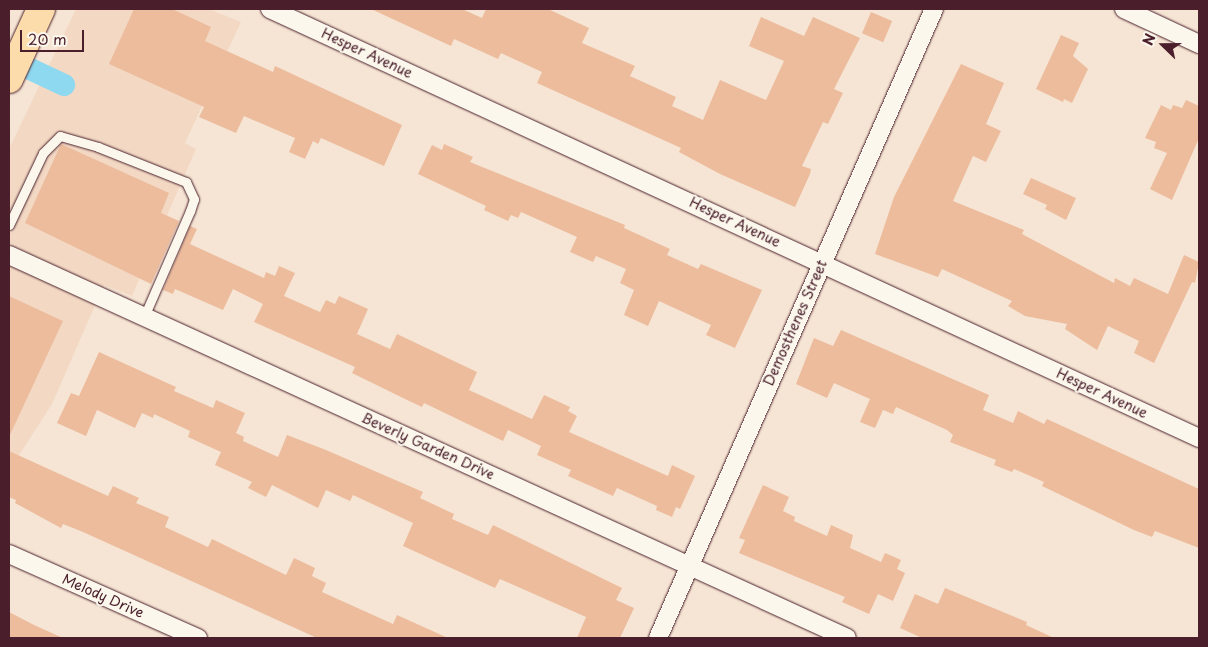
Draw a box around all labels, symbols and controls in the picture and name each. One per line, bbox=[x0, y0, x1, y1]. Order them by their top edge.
scale bar bbox=[22, 20, 86, 52]
north arrow bbox=[1138, 20, 1188, 70]
street label: Hesper Avenue bbox=[319, 25, 415, 81]
text: 20 m bbox=[28, 27, 67, 50]
text: N bbox=[1137, 30, 1160, 48]
street label: Hesper Avenue bbox=[687, 194, 783, 250]
street label: Demosthenes Street bbox=[759, 257, 831, 389]
street label: Hesper Avenue bbox=[1054, 365, 1150, 421]
street label: Beverly Garden Drive bbox=[358, 409, 498, 483]
street label: Melody Drive bbox=[59, 570, 147, 622]

